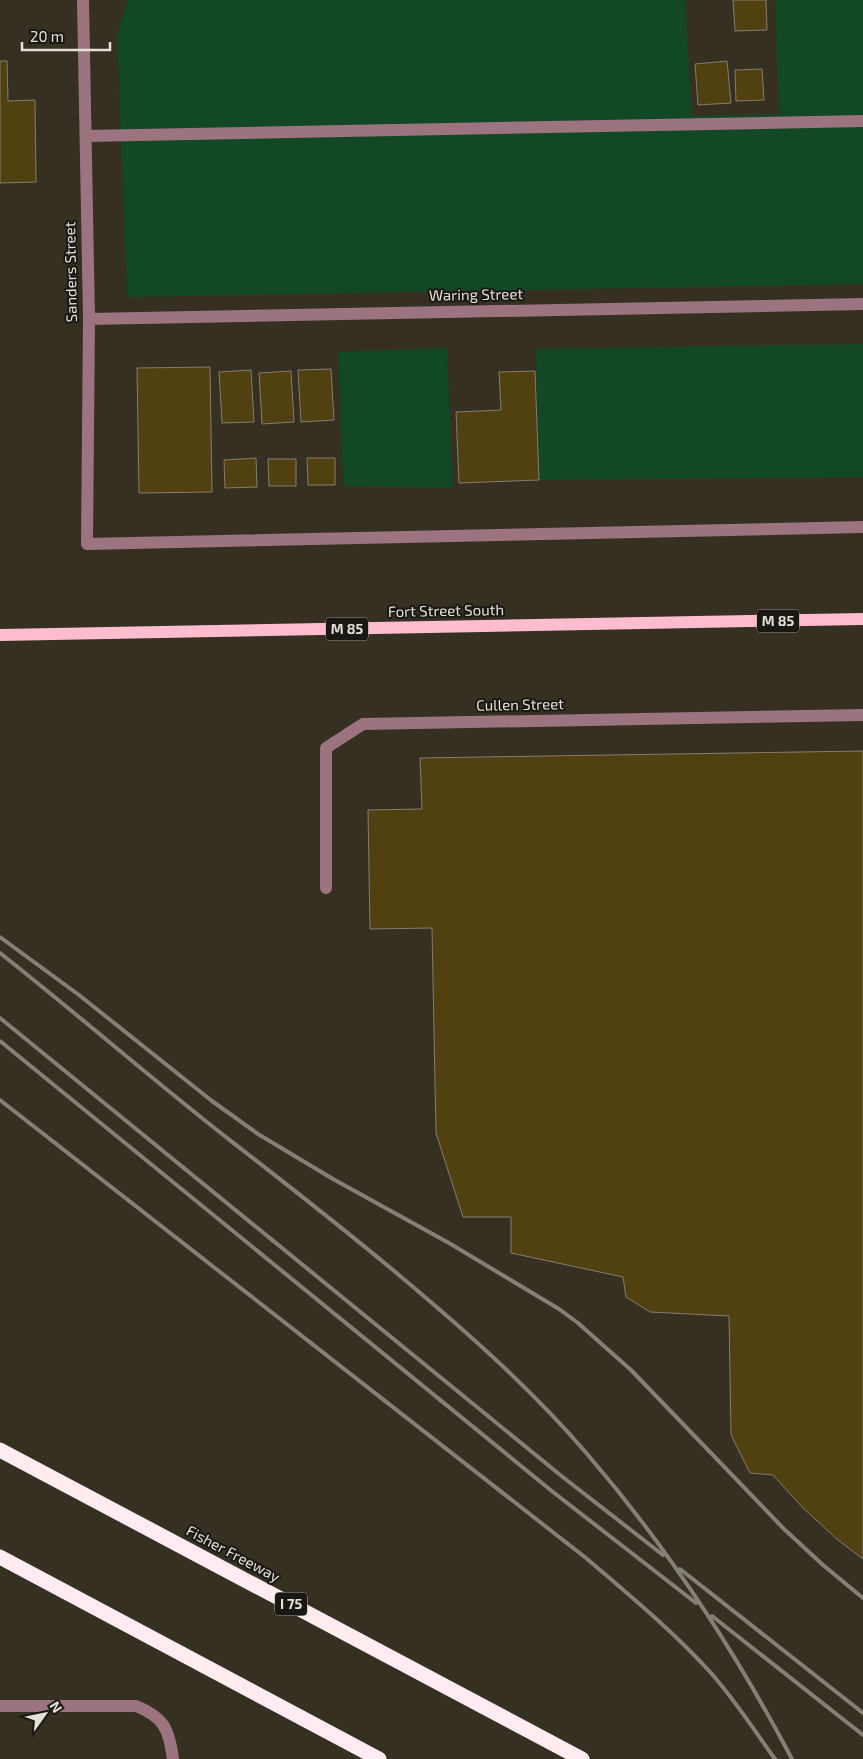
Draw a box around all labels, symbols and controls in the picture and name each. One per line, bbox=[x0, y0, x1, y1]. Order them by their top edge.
scale bar bbox=[22, 20, 110, 52]
text: 20 m bbox=[30, 27, 64, 45]
street label: Sanders Street bbox=[60, 221, 80, 323]
street label: Waring Street bbox=[429, 284, 523, 304]
street label: Fort Street South bbox=[388, 600, 504, 620]
road number: M 85 bbox=[757, 610, 799, 632]
road number: M 85 bbox=[326, 618, 368, 640]
street label: Cullen Street bbox=[476, 694, 564, 714]
street label: Fisher Freeway bbox=[184, 1521, 283, 1585]
road number: I 75 bbox=[275, 1592, 307, 1616]
north arrow bbox=[20, 1689, 70, 1739]
text: N bbox=[46, 1698, 66, 1716]

